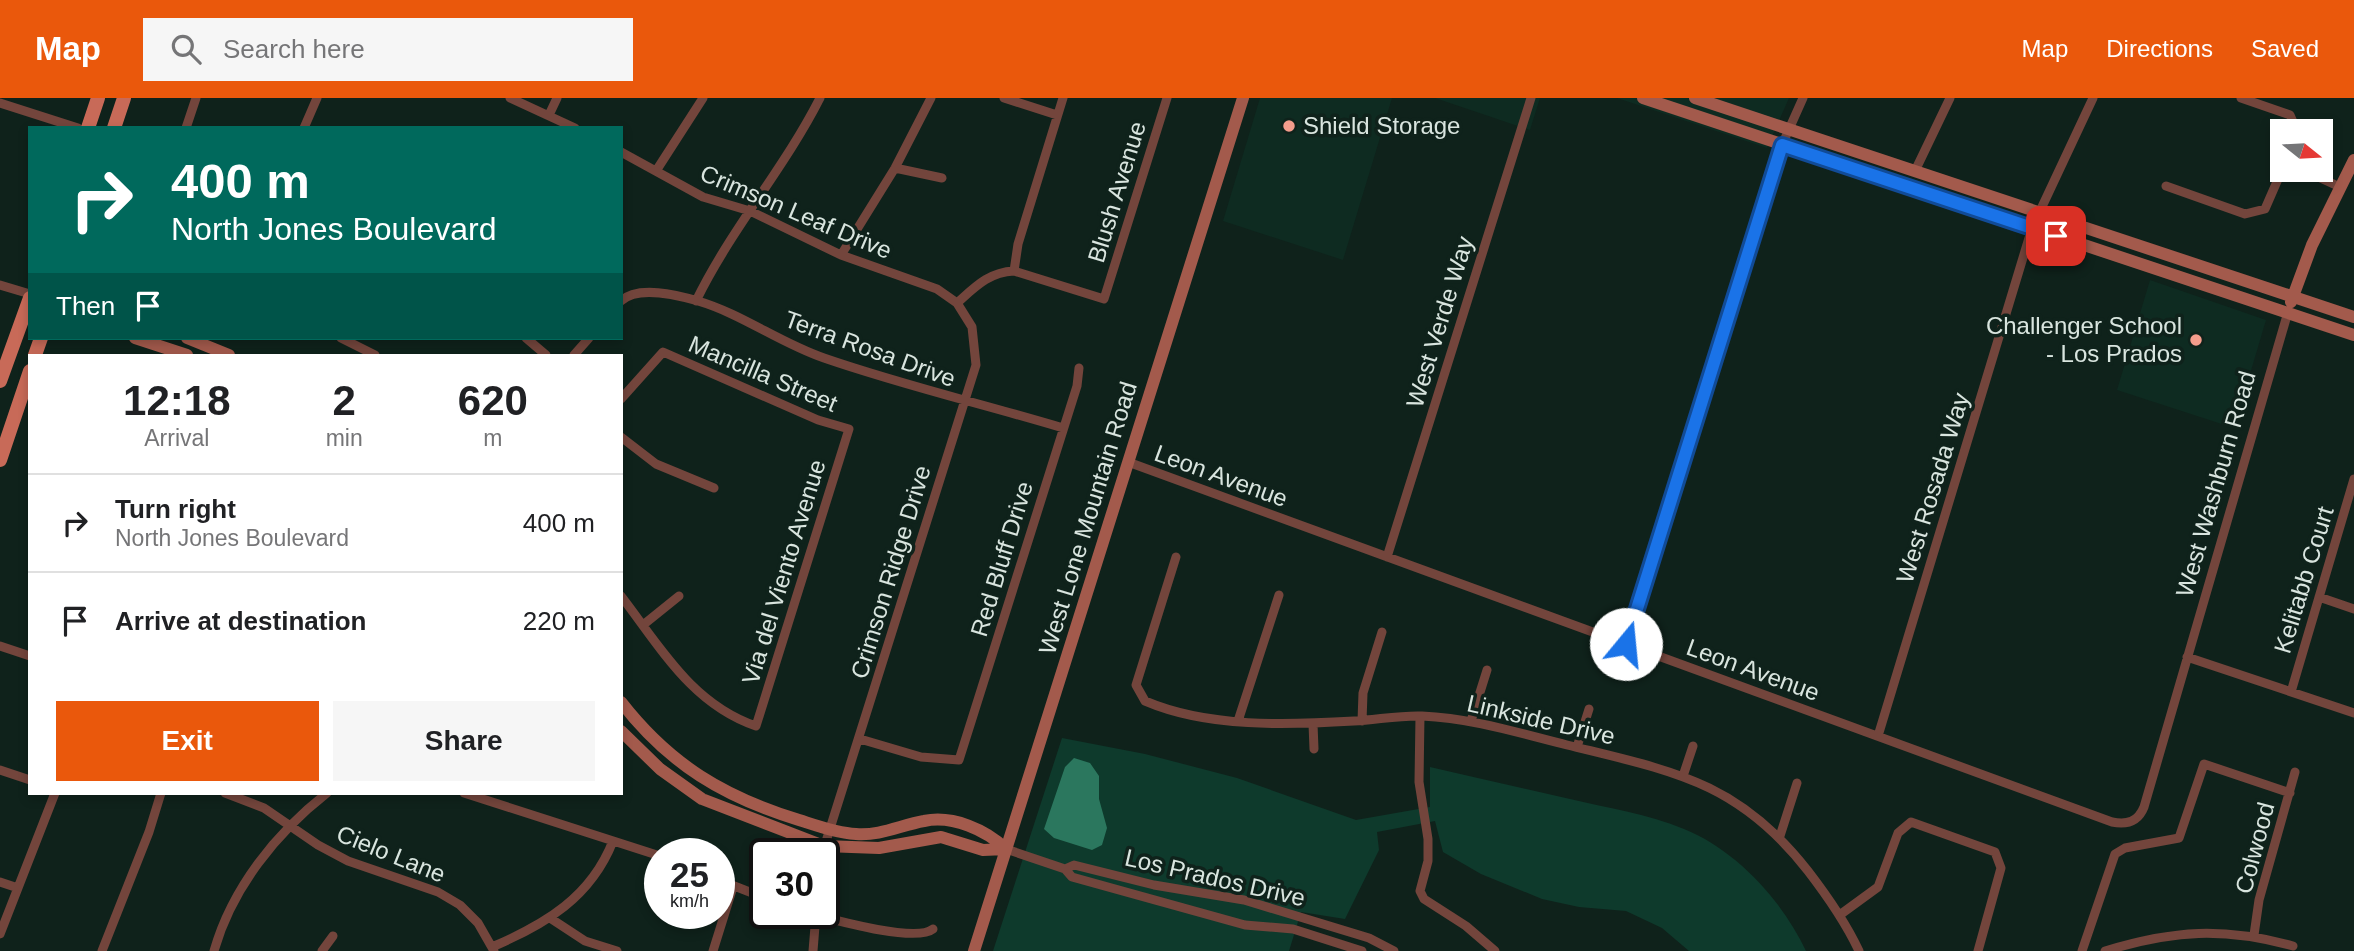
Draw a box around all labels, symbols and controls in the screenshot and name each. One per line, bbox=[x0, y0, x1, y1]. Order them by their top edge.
search box bbox=[143, 18, 633, 81]
text: Map bbox=[35, 30, 101, 67]
icon: search bbox=[167, 30, 205, 68]
text: Search here bbox=[223, 34, 365, 64]
text: Map bbox=[2022, 35, 2068, 62]
text: Directions bbox=[2106, 35, 2213, 62]
text: Saved bbox=[2251, 35, 2319, 62]
place label: Shield Storage bbox=[1303, 112, 1460, 139]
street label: Blush Avenue bbox=[1082, 118, 1151, 266]
marker: Shield Storage bbox=[1281, 118, 1297, 134]
north arrow bbox=[2270, 119, 2333, 182]
map controls bbox=[2270, 119, 2333, 182]
icon: right bbox=[56, 154, 147, 245]
text: 400 m bbox=[171, 154, 310, 208]
street label: Crimson Leaf Drive bbox=[696, 159, 896, 264]
pin bbox=[2026, 206, 2086, 266]
text: North Jones Boulevard bbox=[171, 211, 497, 247]
icon: arrive bbox=[2037, 217, 2075, 255]
street label: West Verde Way bbox=[1401, 233, 1478, 411]
icon: arrive bbox=[129, 287, 167, 325]
text: Then bbox=[56, 291, 115, 321]
street label: Terra Rosa Drive bbox=[781, 305, 959, 392]
place label: Challenger School - Los Prados bbox=[1986, 312, 2182, 367]
street label: Mancilla Street bbox=[685, 330, 842, 417]
marker: Challenger School - Los Prados bbox=[2188, 332, 2204, 348]
street label: West Washburn Road bbox=[2170, 368, 2261, 600]
text: 12:18 bbox=[123, 377, 231, 424]
text: 2 bbox=[332, 377, 356, 424]
text: 620 bbox=[458, 377, 528, 424]
street label: West Lone Mountain Road bbox=[1033, 378, 1142, 657]
street label: West Rosada Way bbox=[1891, 390, 1974, 586]
text: Arrival bbox=[144, 425, 209, 451]
text: min bbox=[326, 425, 363, 451]
text: m bbox=[483, 425, 502, 451]
street label: Leon Avenue bbox=[1151, 439, 1291, 512]
street label: Via del Viento Avenue bbox=[736, 456, 831, 687]
street label: Crimson Ridge Drive bbox=[845, 462, 936, 682]
street label: Red Bluff Drive bbox=[965, 478, 1038, 640]
text: Turn right bbox=[115, 494, 236, 524]
street label: Kelitabb Court bbox=[2268, 503, 2339, 657]
icon: right bbox=[56, 504, 94, 542]
text: 400 m bbox=[523, 508, 595, 538]
text: North Jones Boulevard bbox=[115, 525, 349, 551]
icon: arrive bbox=[56, 602, 94, 640]
text: Arrive at destination bbox=[115, 606, 366, 636]
text: 220 m bbox=[523, 606, 595, 636]
position arrow bbox=[1589, 607, 1663, 681]
street label: Leon Avenue bbox=[1683, 633, 1823, 706]
street label: Linkside Drive bbox=[1465, 689, 1618, 750]
button: Exit bbox=[56, 701, 319, 781]
button: Share bbox=[333, 701, 595, 781]
street label: Colwood bbox=[2229, 799, 2280, 896]
street label: Cielo Lane bbox=[333, 820, 449, 888]
speed limit sign: 30 bbox=[749, 838, 840, 929]
street label: Los Prados Drive bbox=[1122, 844, 1308, 911]
text: 25 bbox=[670, 855, 709, 894]
text: km/h bbox=[670, 891, 709, 911]

